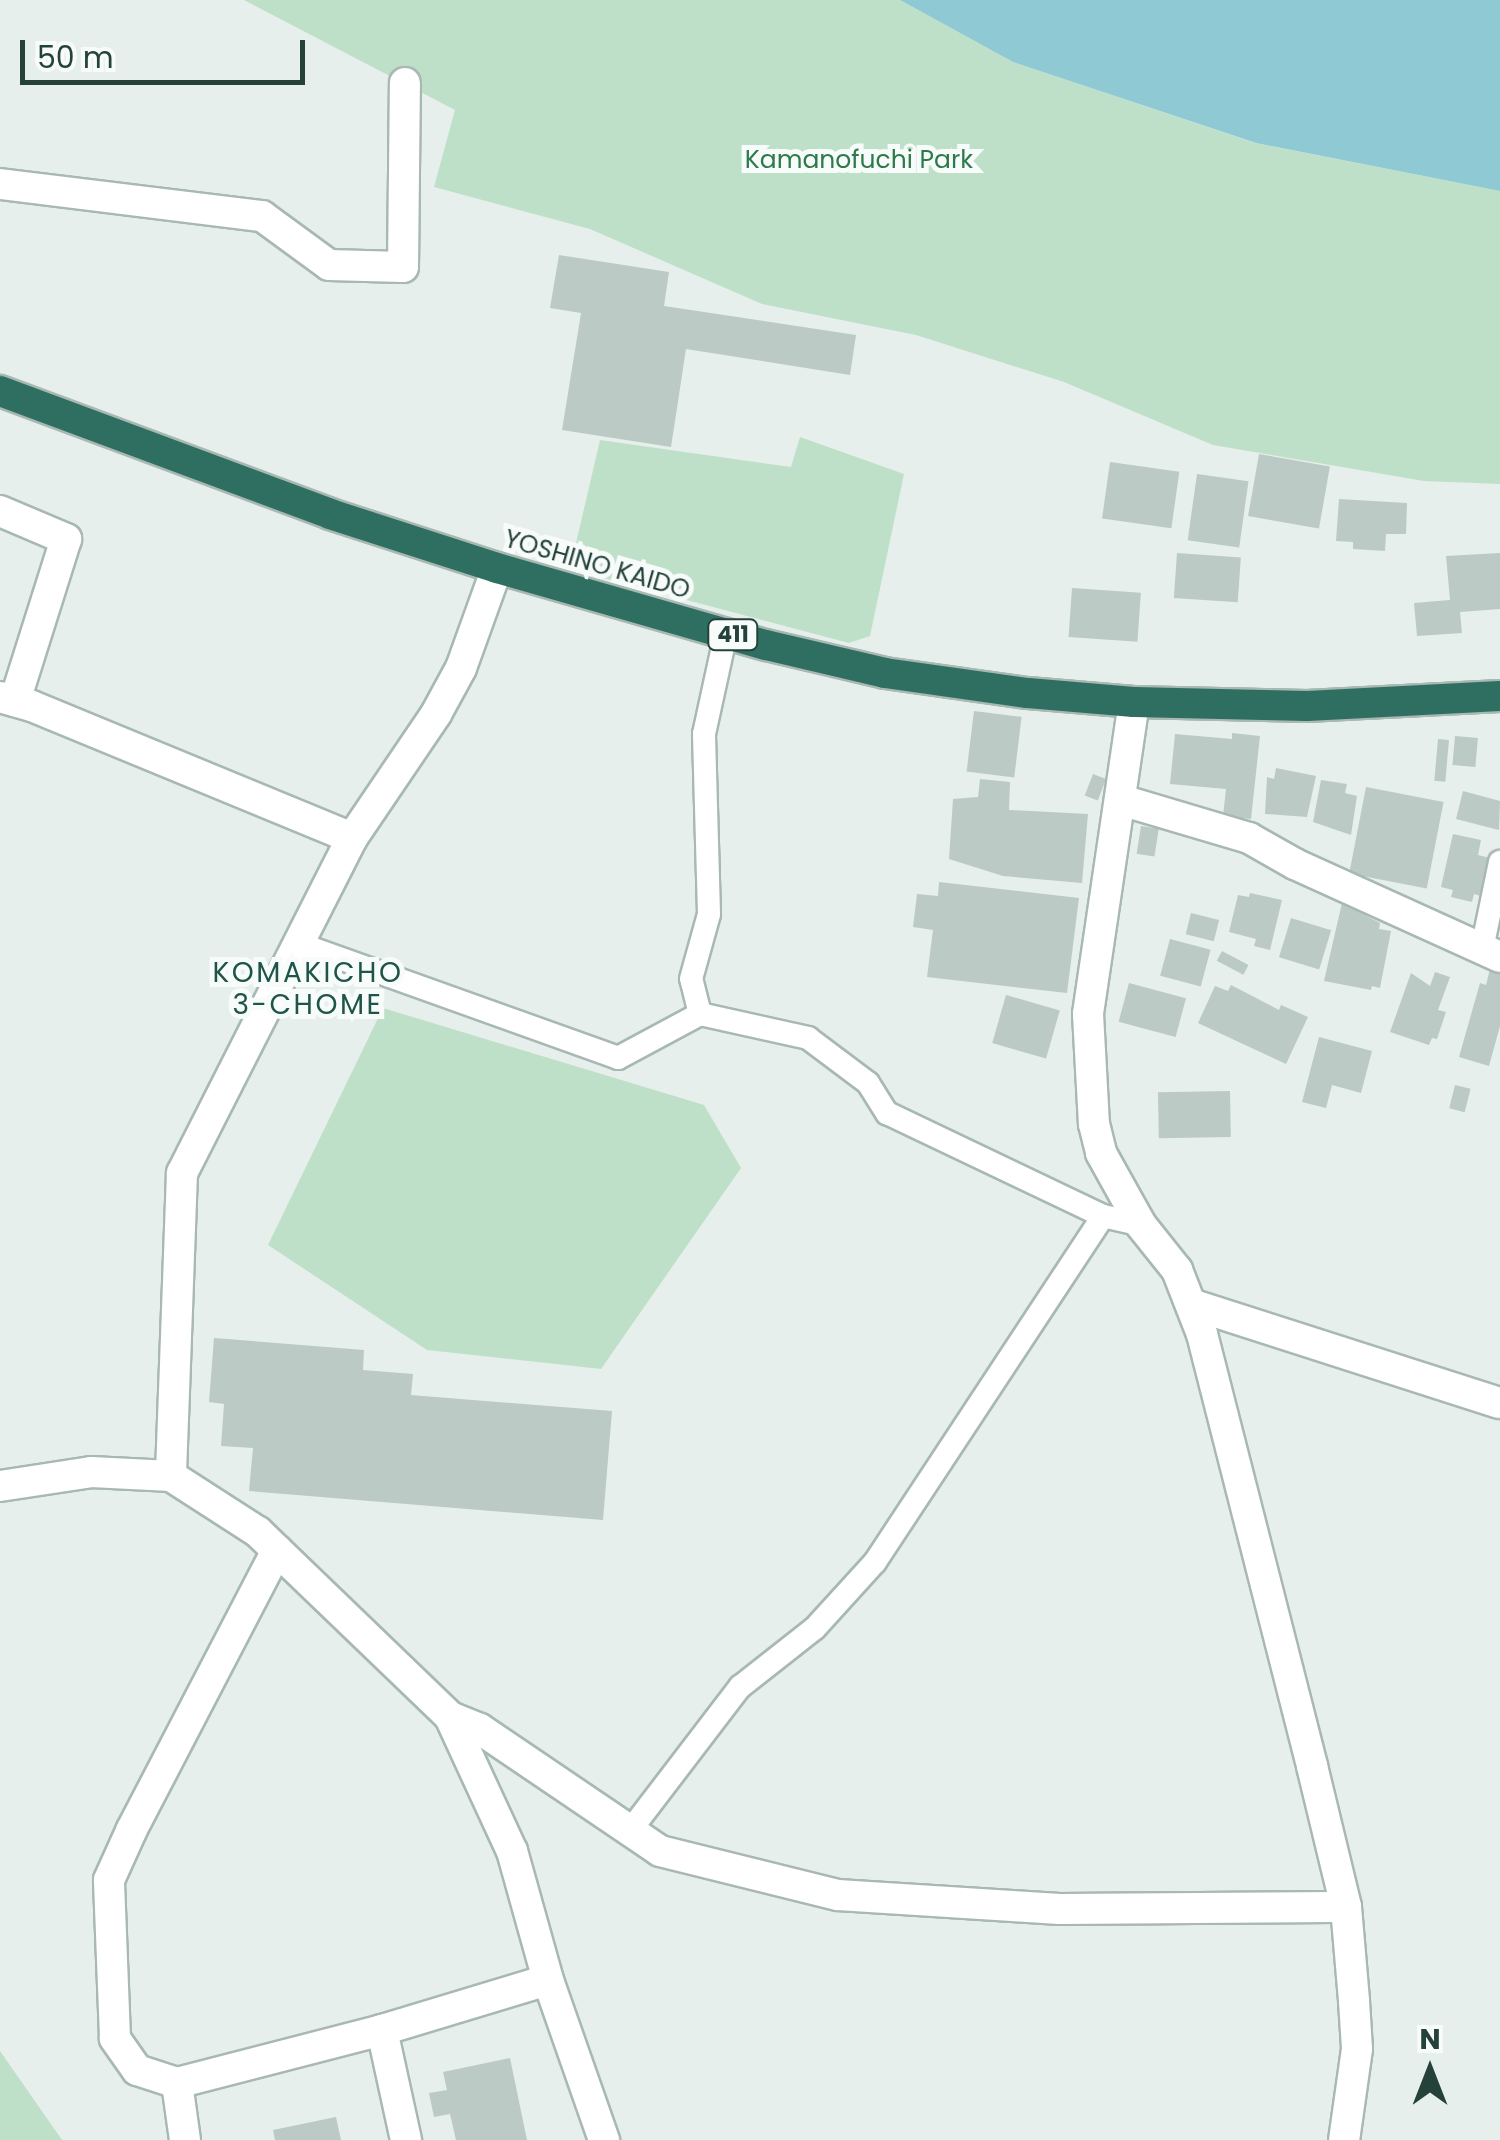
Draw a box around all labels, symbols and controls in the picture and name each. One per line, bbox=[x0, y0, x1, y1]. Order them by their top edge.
scale bar bbox=[25, 20, 310, 82]
text: 50 m bbox=[37, 36, 114, 79]
park label: Kamanofuchi Park bbox=[745, 145, 973, 175]
street label: YOSHINO KAIDO bbox=[501, 524, 693, 606]
road number: 411 bbox=[706, 618, 760, 652]
district label: KOMAKICHO 3-CHOME bbox=[213, 956, 403, 1022]
north arrow bbox=[1380, 2020, 1480, 2120]
text: N bbox=[1419, 2020, 1441, 2059]

